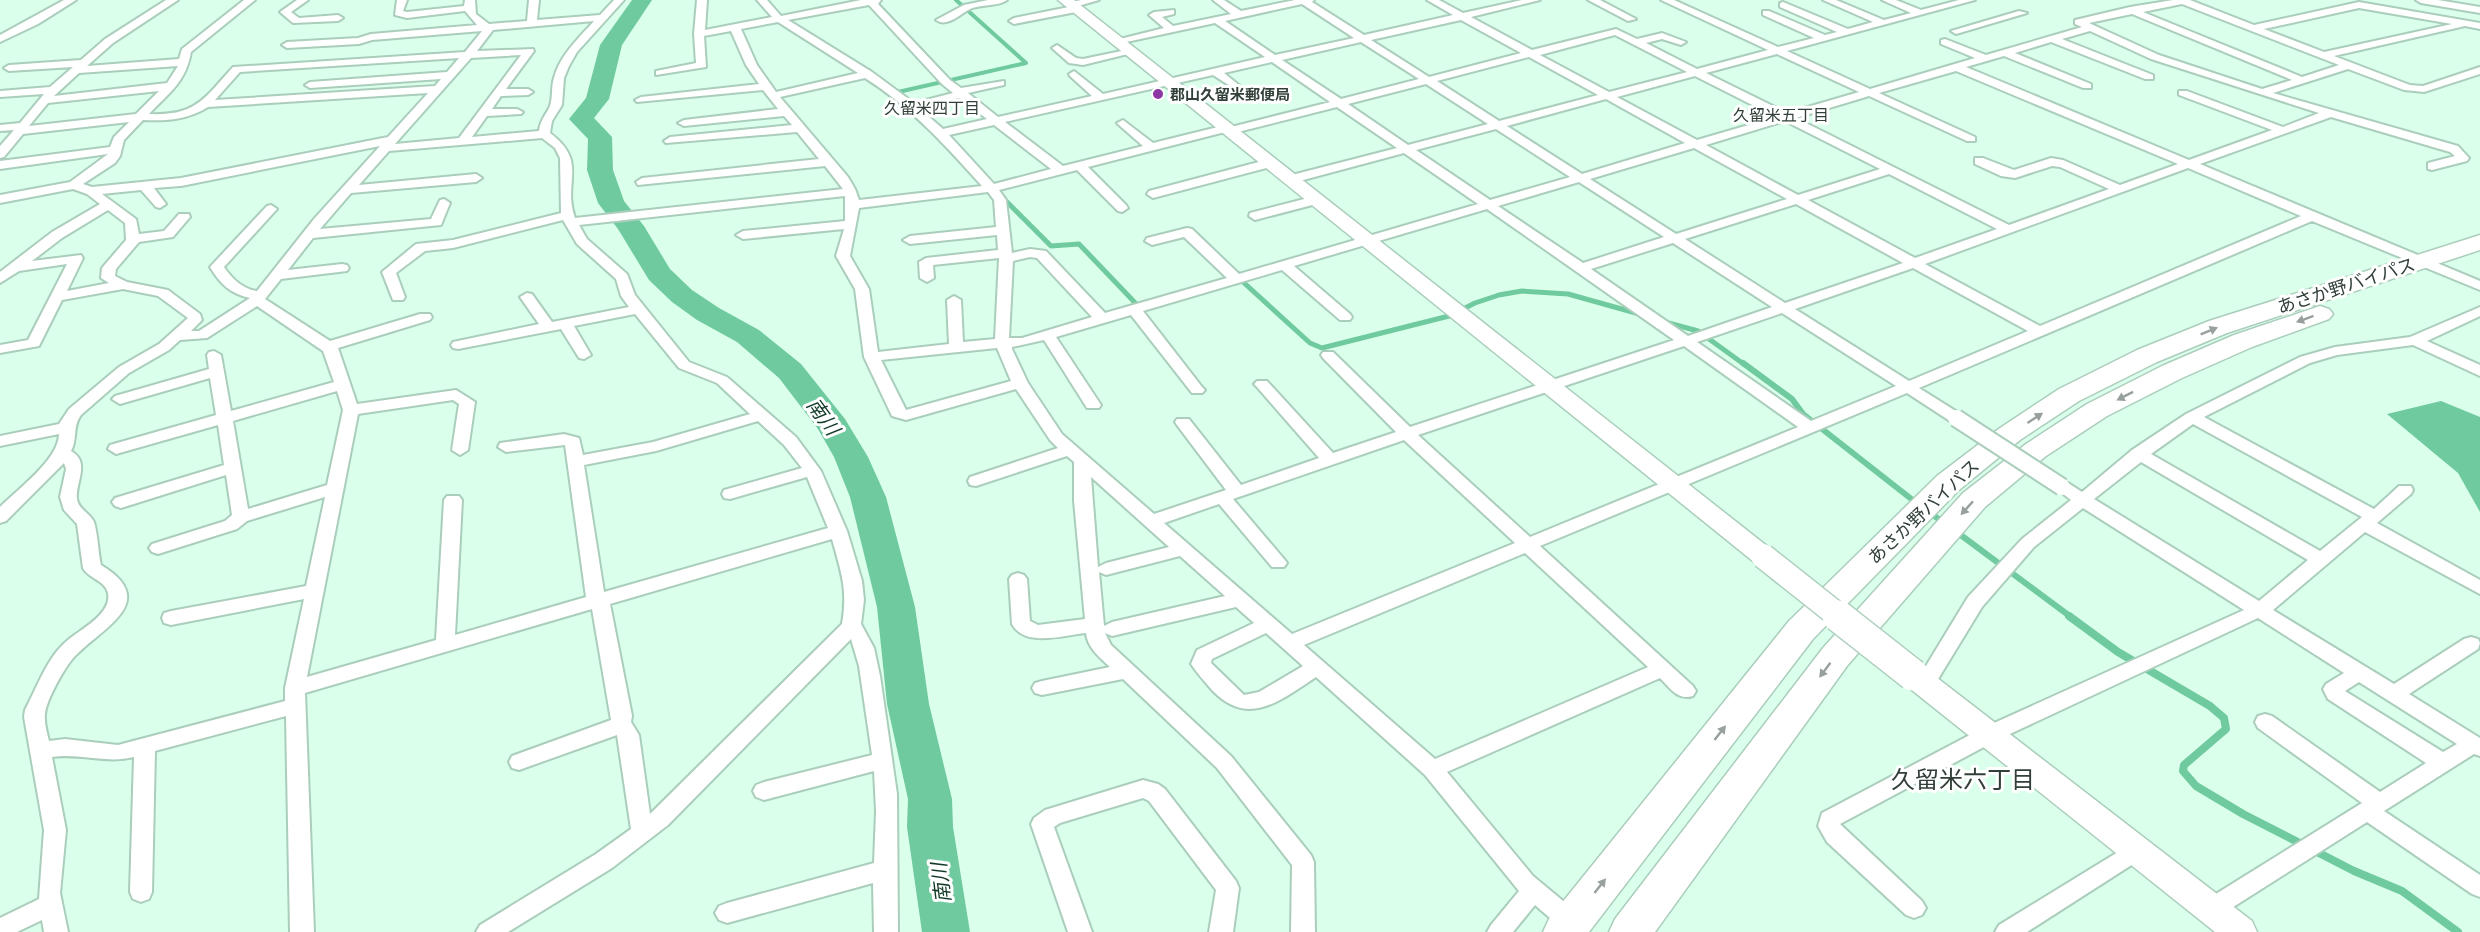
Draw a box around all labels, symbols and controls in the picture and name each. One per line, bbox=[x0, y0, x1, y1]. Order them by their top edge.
place label: 郡山久留米郵便局 bbox=[1170, 85, 1290, 103]
marker: 郡山久留米郵便局 bbox=[1151, 87, 1165, 101]
district label: 久留米四丁目 bbox=[884, 98, 980, 117]
district label: 久留米五丁目 bbox=[1733, 105, 1829, 124]
street label: あさか野バイパス bbox=[2274, 252, 2418, 318]
one-way arrow bbox=[2295, 315, 2313, 325]
one-way arrow bbox=[2200, 326, 2218, 336]
one-way arrow bbox=[2117, 391, 2134, 400]
water label: 南川 bbox=[803, 393, 847, 441]
one-way arrow bbox=[2026, 412, 2043, 423]
street label: あさか野バイパス bbox=[1863, 454, 1983, 568]
one-way arrow bbox=[1961, 500, 1974, 515]
one-way arrow bbox=[1819, 663, 1831, 678]
one-way arrow bbox=[1714, 725, 1726, 740]
district label: 久留米六丁目 bbox=[1891, 764, 2035, 793]
water label: 南川 bbox=[925, 860, 954, 904]
one-way arrow bbox=[1594, 878, 1607, 894]

